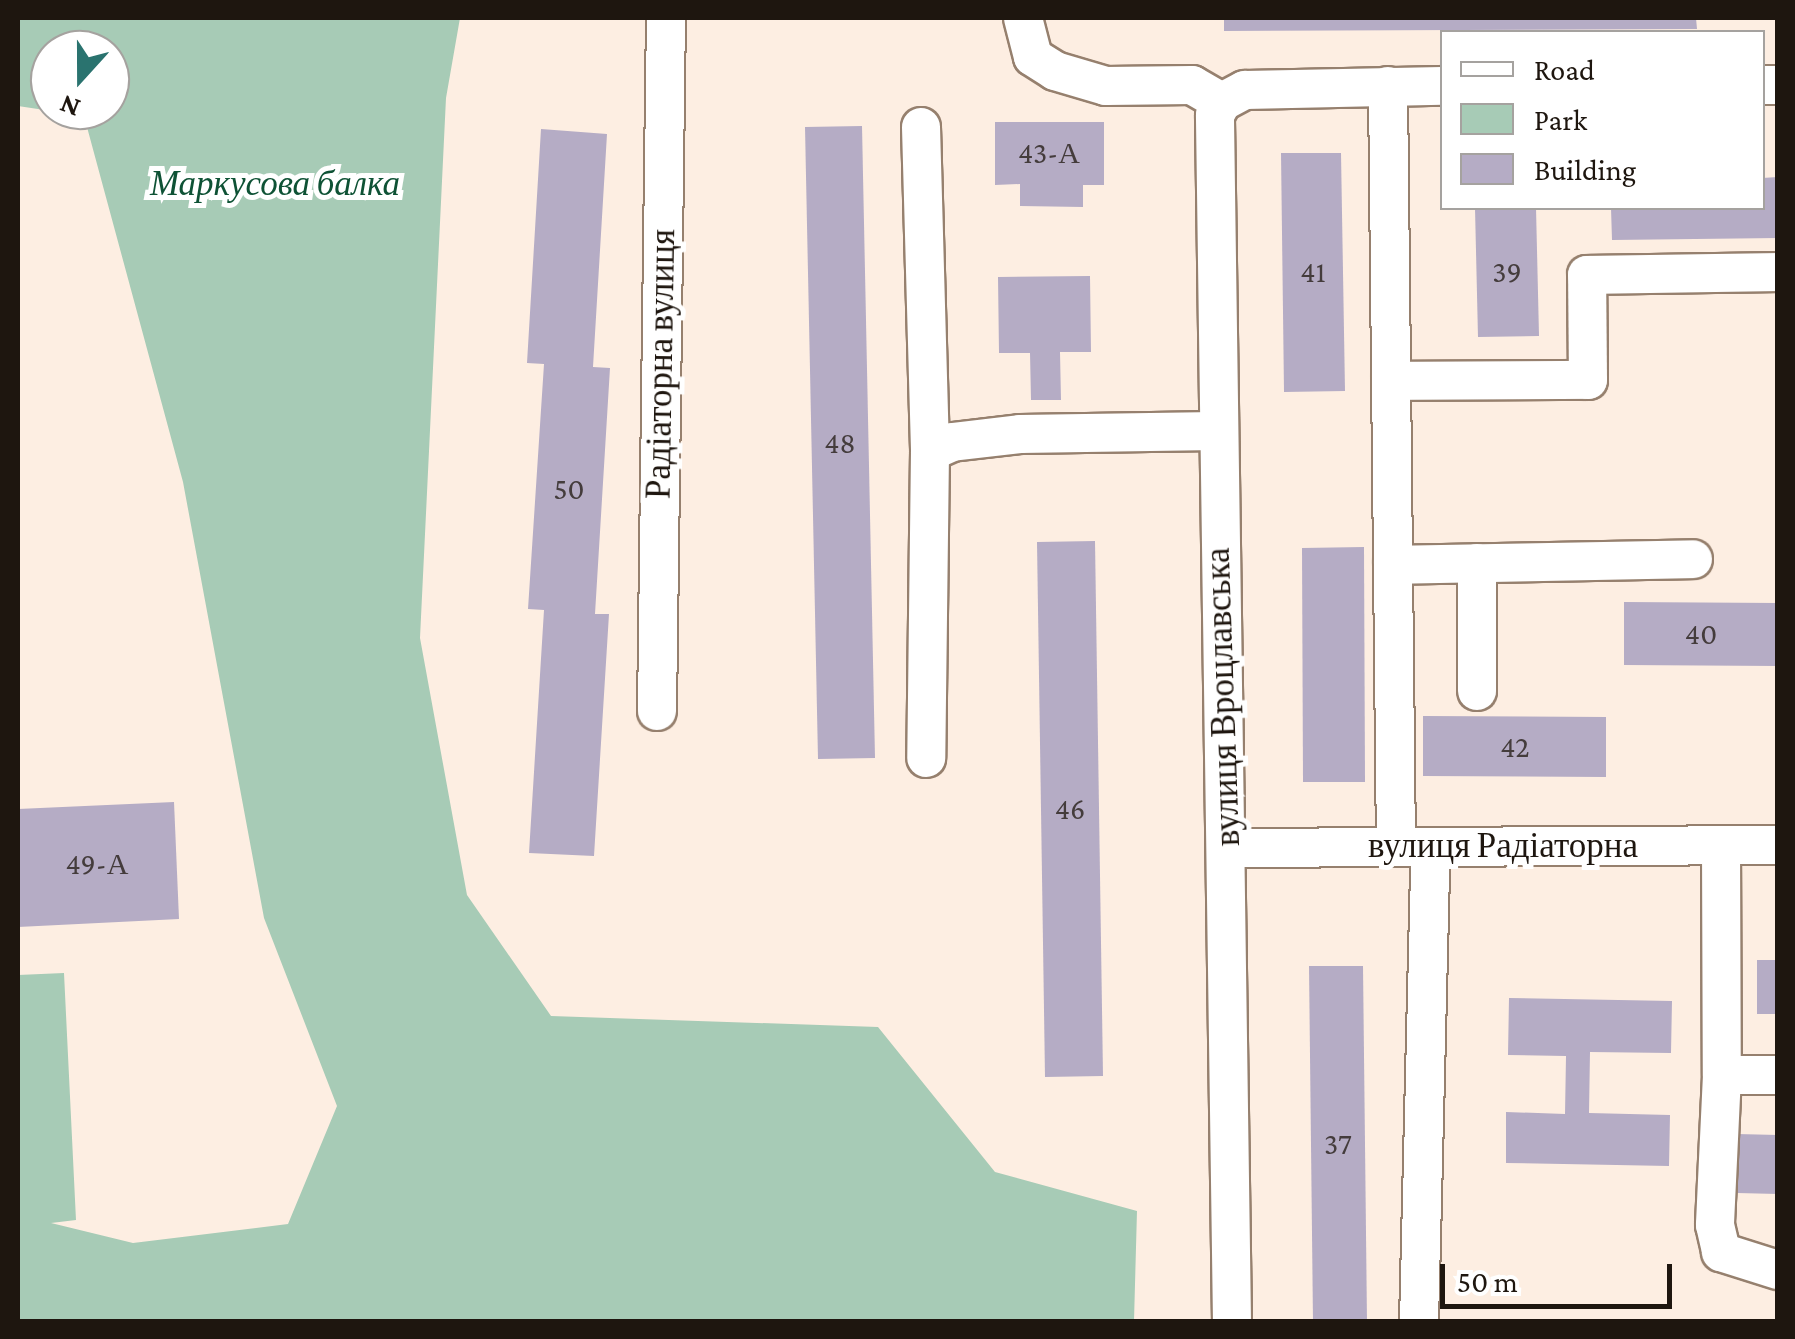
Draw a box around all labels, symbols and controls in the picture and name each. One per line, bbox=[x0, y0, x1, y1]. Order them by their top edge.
north arrow bbox=[30, 30, 130, 130]
legend bbox=[1440, 30, 1765, 210]
text: Road bbox=[1534, 53, 1595, 86]
text: N bbox=[55, 89, 84, 124]
text: Park bbox=[1534, 103, 1587, 136]
house number: 43-А bbox=[1018, 135, 1080, 171]
text: Building bbox=[1534, 153, 1636, 186]
park label: Маркусова балка bbox=[150, 163, 400, 205]
street label: Радіаторна вулиця bbox=[638, 229, 684, 499]
house number: 41 bbox=[1300, 254, 1326, 290]
house number: 39 bbox=[1492, 254, 1522, 290]
house number: 48 bbox=[824, 425, 856, 461]
house number: 50 bbox=[553, 471, 585, 507]
street label: вулиця Вроцлавська bbox=[1197, 547, 1249, 847]
house number: 40 bbox=[1685, 616, 1717, 652]
house number: 42 bbox=[1500, 729, 1530, 765]
house number: 46 bbox=[1055, 791, 1085, 827]
street label: вулиця Радіаторна bbox=[1368, 825, 1638, 867]
house number: 49-А bbox=[66, 846, 128, 882]
house number: 37 bbox=[1324, 1126, 1352, 1162]
scale bar bbox=[1445, 1244, 1678, 1306]
text: 50 m bbox=[1457, 1265, 1518, 1298]

